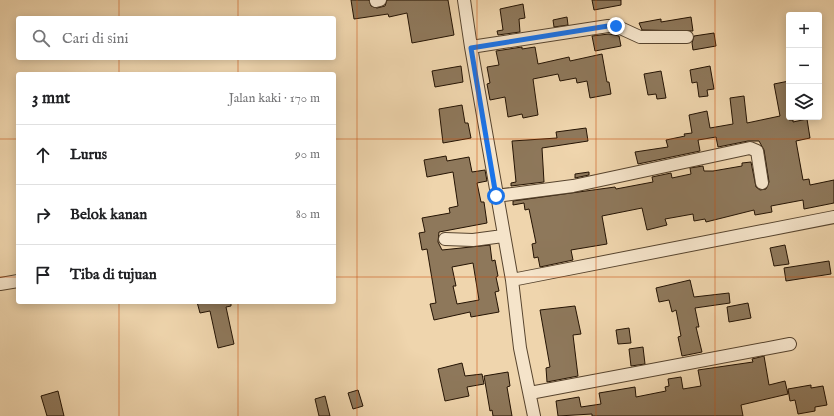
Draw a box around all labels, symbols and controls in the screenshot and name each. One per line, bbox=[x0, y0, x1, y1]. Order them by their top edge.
map controls bbox=[786, 12, 822, 120]
button: + bbox=[786, 12, 822, 48]
search box bbox=[16, 16, 336, 60]
route end bbox=[607, 17, 625, 35]
icon: search bbox=[30, 27, 52, 49]
text: Cari di sini bbox=[62, 29, 129, 48]
button: − bbox=[786, 48, 822, 84]
button: layers bbox=[786, 84, 822, 120]
text: 3 mnt bbox=[32, 88, 70, 109]
text: Jalan kaki · 170 m bbox=[229, 90, 320, 107]
icon: ahead bbox=[32, 144, 54, 166]
text: Lurus bbox=[70, 145, 107, 164]
text: 90 m bbox=[295, 146, 320, 163]
route start bbox=[487, 187, 505, 205]
icon: right bbox=[32, 204, 54, 226]
text: Belok kanan bbox=[70, 205, 147, 224]
text: 80 m bbox=[296, 206, 320, 223]
icon: arrive bbox=[32, 264, 54, 286]
text: Tiba di tujuan bbox=[70, 265, 157, 284]

